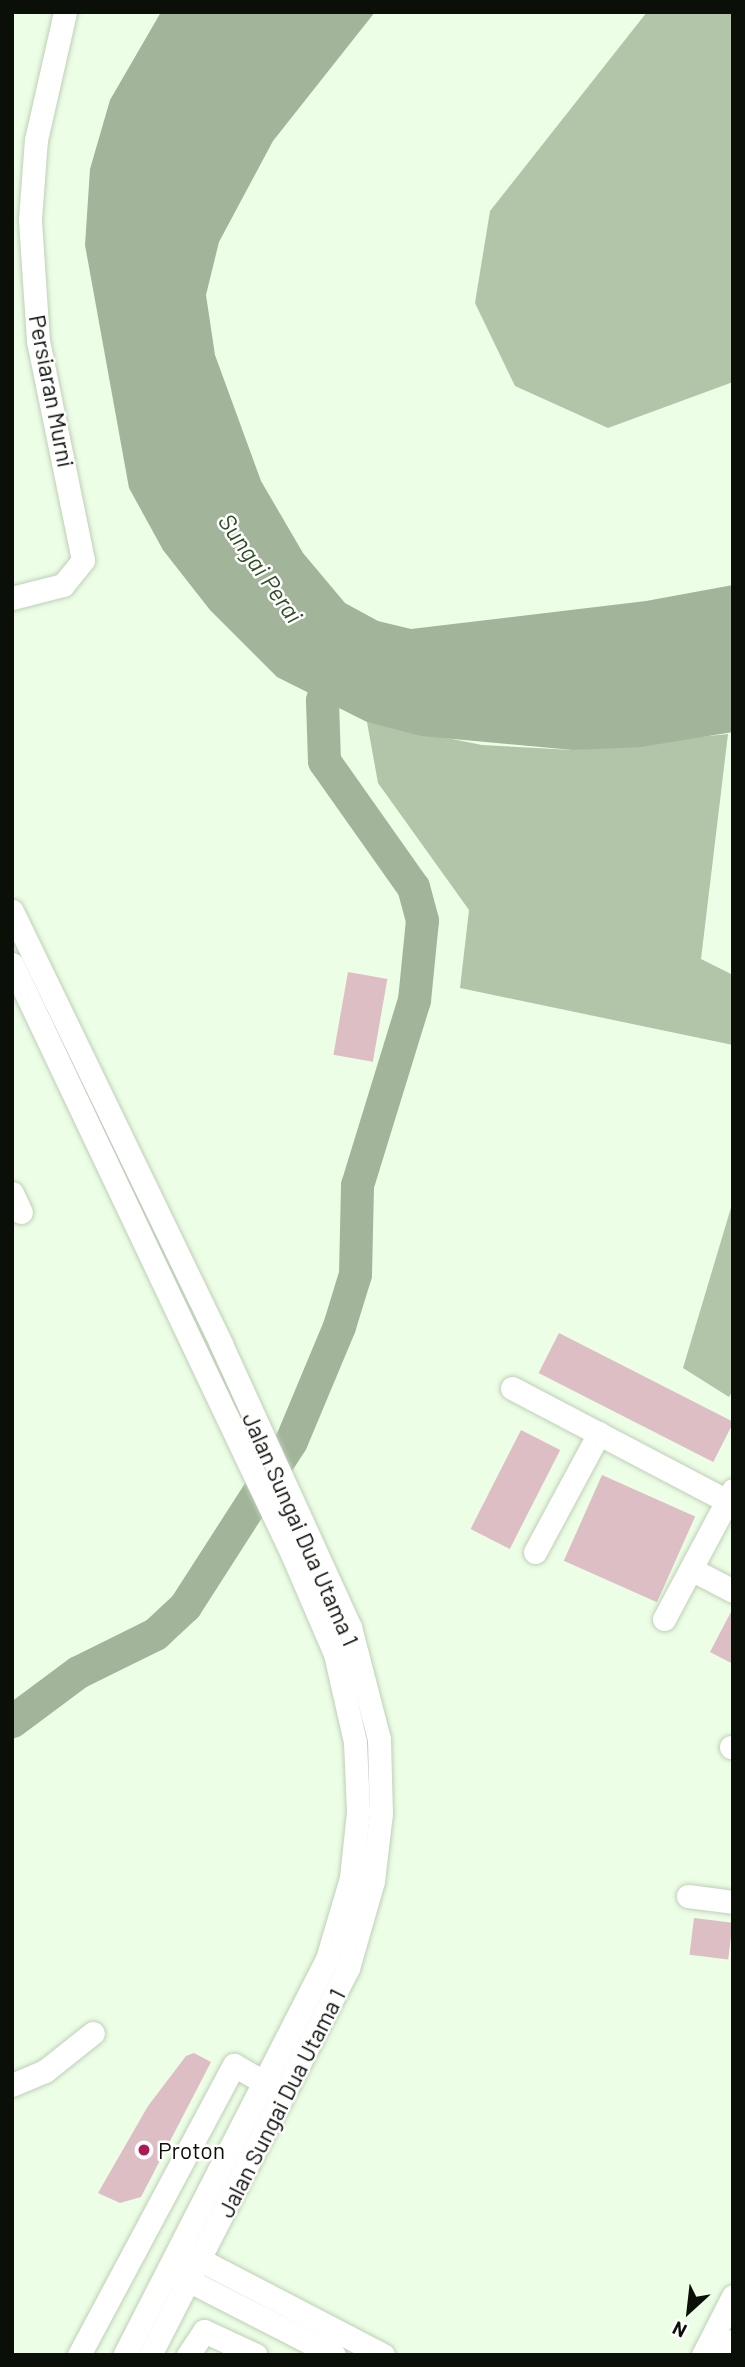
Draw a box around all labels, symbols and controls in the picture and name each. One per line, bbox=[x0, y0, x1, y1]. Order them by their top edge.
street label: Persiaran Murni bbox=[24, 312, 80, 470]
water label: Sungai Perai bbox=[213, 508, 309, 628]
street label: Jalan Sungai Dua Utama 1 bbox=[237, 1408, 365, 1650]
street label: Jalan Sungai Dua Utama 1 bbox=[211, 1984, 351, 2222]
place label: Proton bbox=[158, 2136, 225, 2164]
marker: Proton bbox=[136, 2142, 152, 2158]
north arrow bbox=[654, 2276, 724, 2346]
text: N bbox=[668, 2317, 690, 2343]

